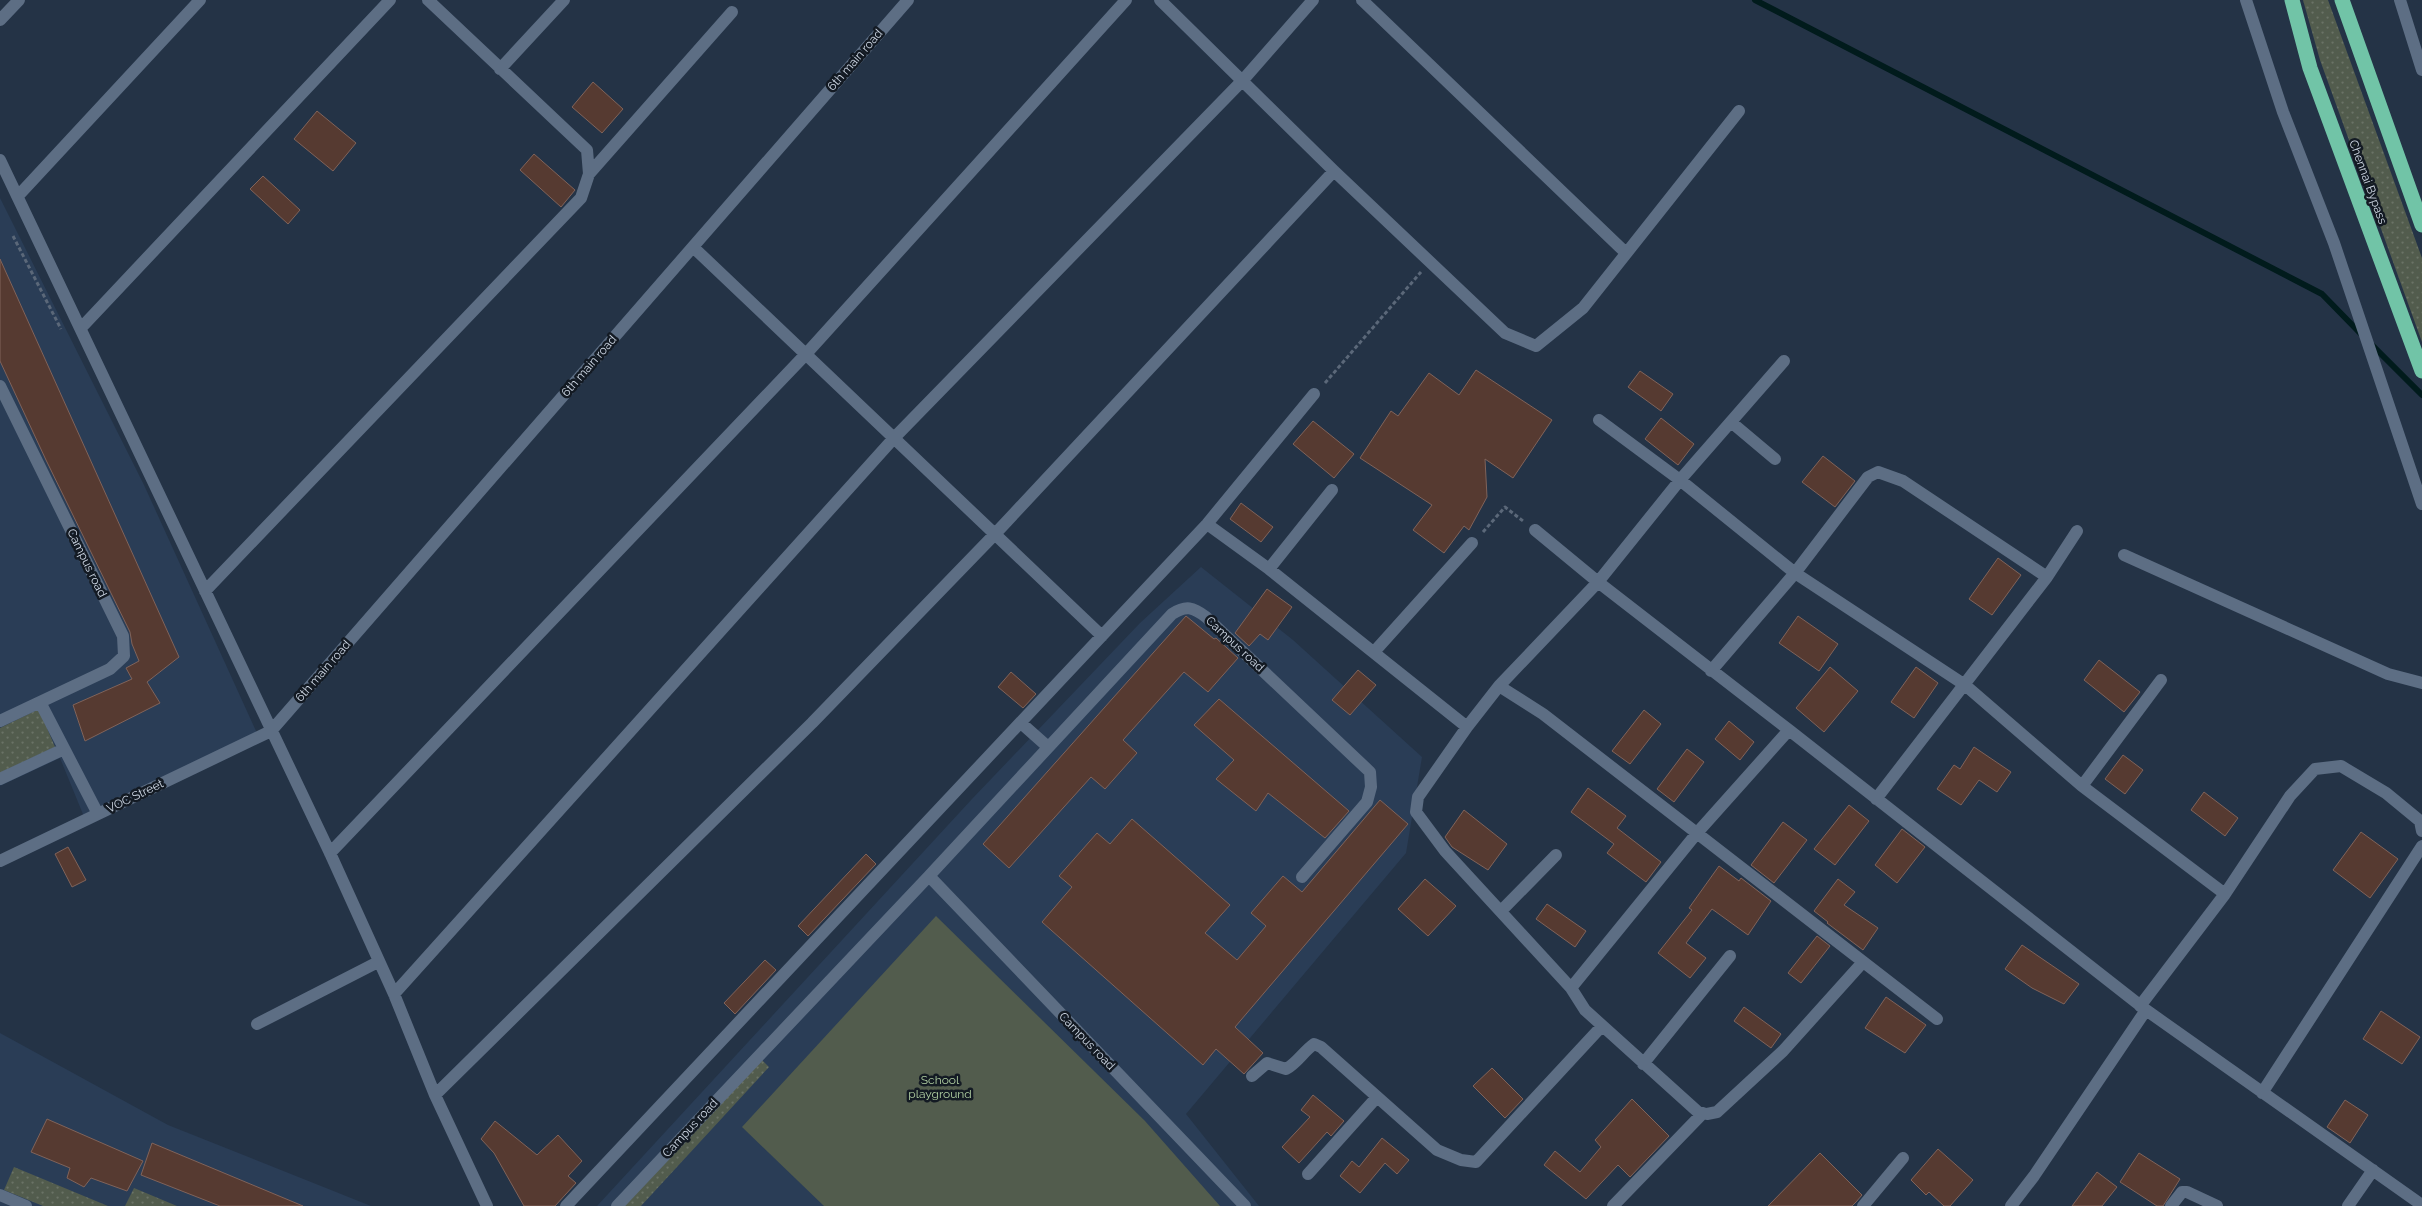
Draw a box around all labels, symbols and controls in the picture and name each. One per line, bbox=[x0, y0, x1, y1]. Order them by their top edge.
street label: 6th main road bbox=[825, 26, 885, 94]
street label: Chennai Bypass bbox=[2346, 138, 2390, 226]
street label: 6th main road bbox=[559, 332, 619, 400]
street label: Campus road bbox=[64, 527, 110, 599]
street label: Campus road bbox=[1203, 614, 1267, 674]
street label: 6th main road bbox=[293, 637, 353, 705]
street label: VOC Street bbox=[104, 776, 166, 816]
street label: Campus road bbox=[1056, 1009, 1118, 1073]
park label: School playground bbox=[908, 1073, 972, 1101]
street label: Campus road bbox=[660, 1096, 720, 1160]

